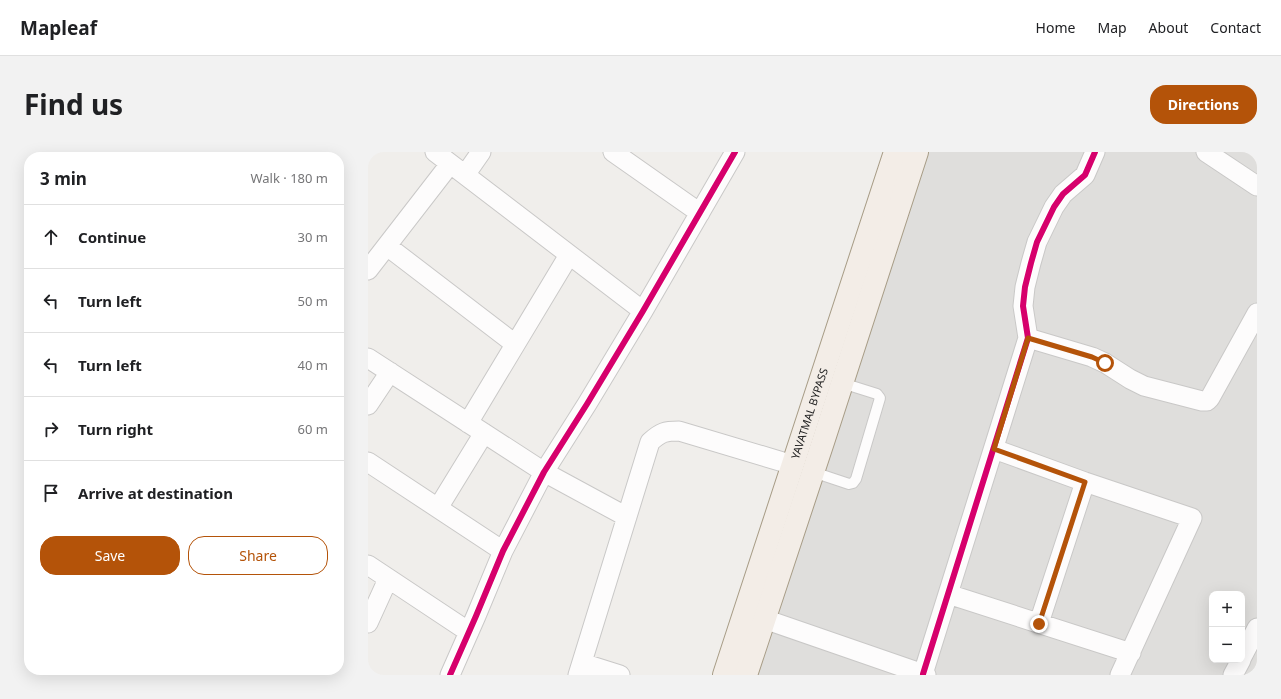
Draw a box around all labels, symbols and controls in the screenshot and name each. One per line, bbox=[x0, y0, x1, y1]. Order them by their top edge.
text: Mapleaf bbox=[20, 15, 97, 41]
text: Home bbox=[1036, 18, 1075, 37]
text: Map bbox=[1097, 18, 1127, 37]
text: About bbox=[1149, 18, 1188, 37]
text: Contact bbox=[1210, 18, 1261, 37]
text: Find us bbox=[24, 85, 123, 123]
button: Directions bbox=[1150, 85, 1257, 124]
text: 3 min bbox=[40, 167, 87, 190]
text: Walk · 180 m bbox=[250, 169, 328, 187]
icon: ahead bbox=[40, 226, 62, 248]
text: Continue bbox=[78, 227, 146, 247]
text: 30 m bbox=[298, 228, 328, 246]
icon: left bbox=[40, 290, 62, 312]
text: Turn left bbox=[78, 291, 142, 311]
text: 50 m bbox=[298, 292, 328, 310]
icon: left bbox=[40, 354, 62, 376]
route start bbox=[1096, 354, 1114, 372]
text: Turn left bbox=[78, 355, 142, 375]
text: 40 m bbox=[298, 356, 328, 374]
street label: YAVATMAL BYPASS bbox=[787, 366, 831, 461]
icon: right bbox=[40, 418, 62, 440]
text: Turn right bbox=[78, 419, 153, 439]
text: 60 m bbox=[298, 420, 328, 438]
icon: arrive bbox=[40, 482, 62, 504]
text: Arrive at destination bbox=[78, 483, 233, 503]
button: Save bbox=[40, 536, 180, 575]
button: Share bbox=[188, 536, 328, 575]
map controls bbox=[1209, 591, 1245, 663]
button: + bbox=[1209, 591, 1245, 627]
route end bbox=[1030, 615, 1048, 633]
button: − bbox=[1209, 627, 1245, 663]

